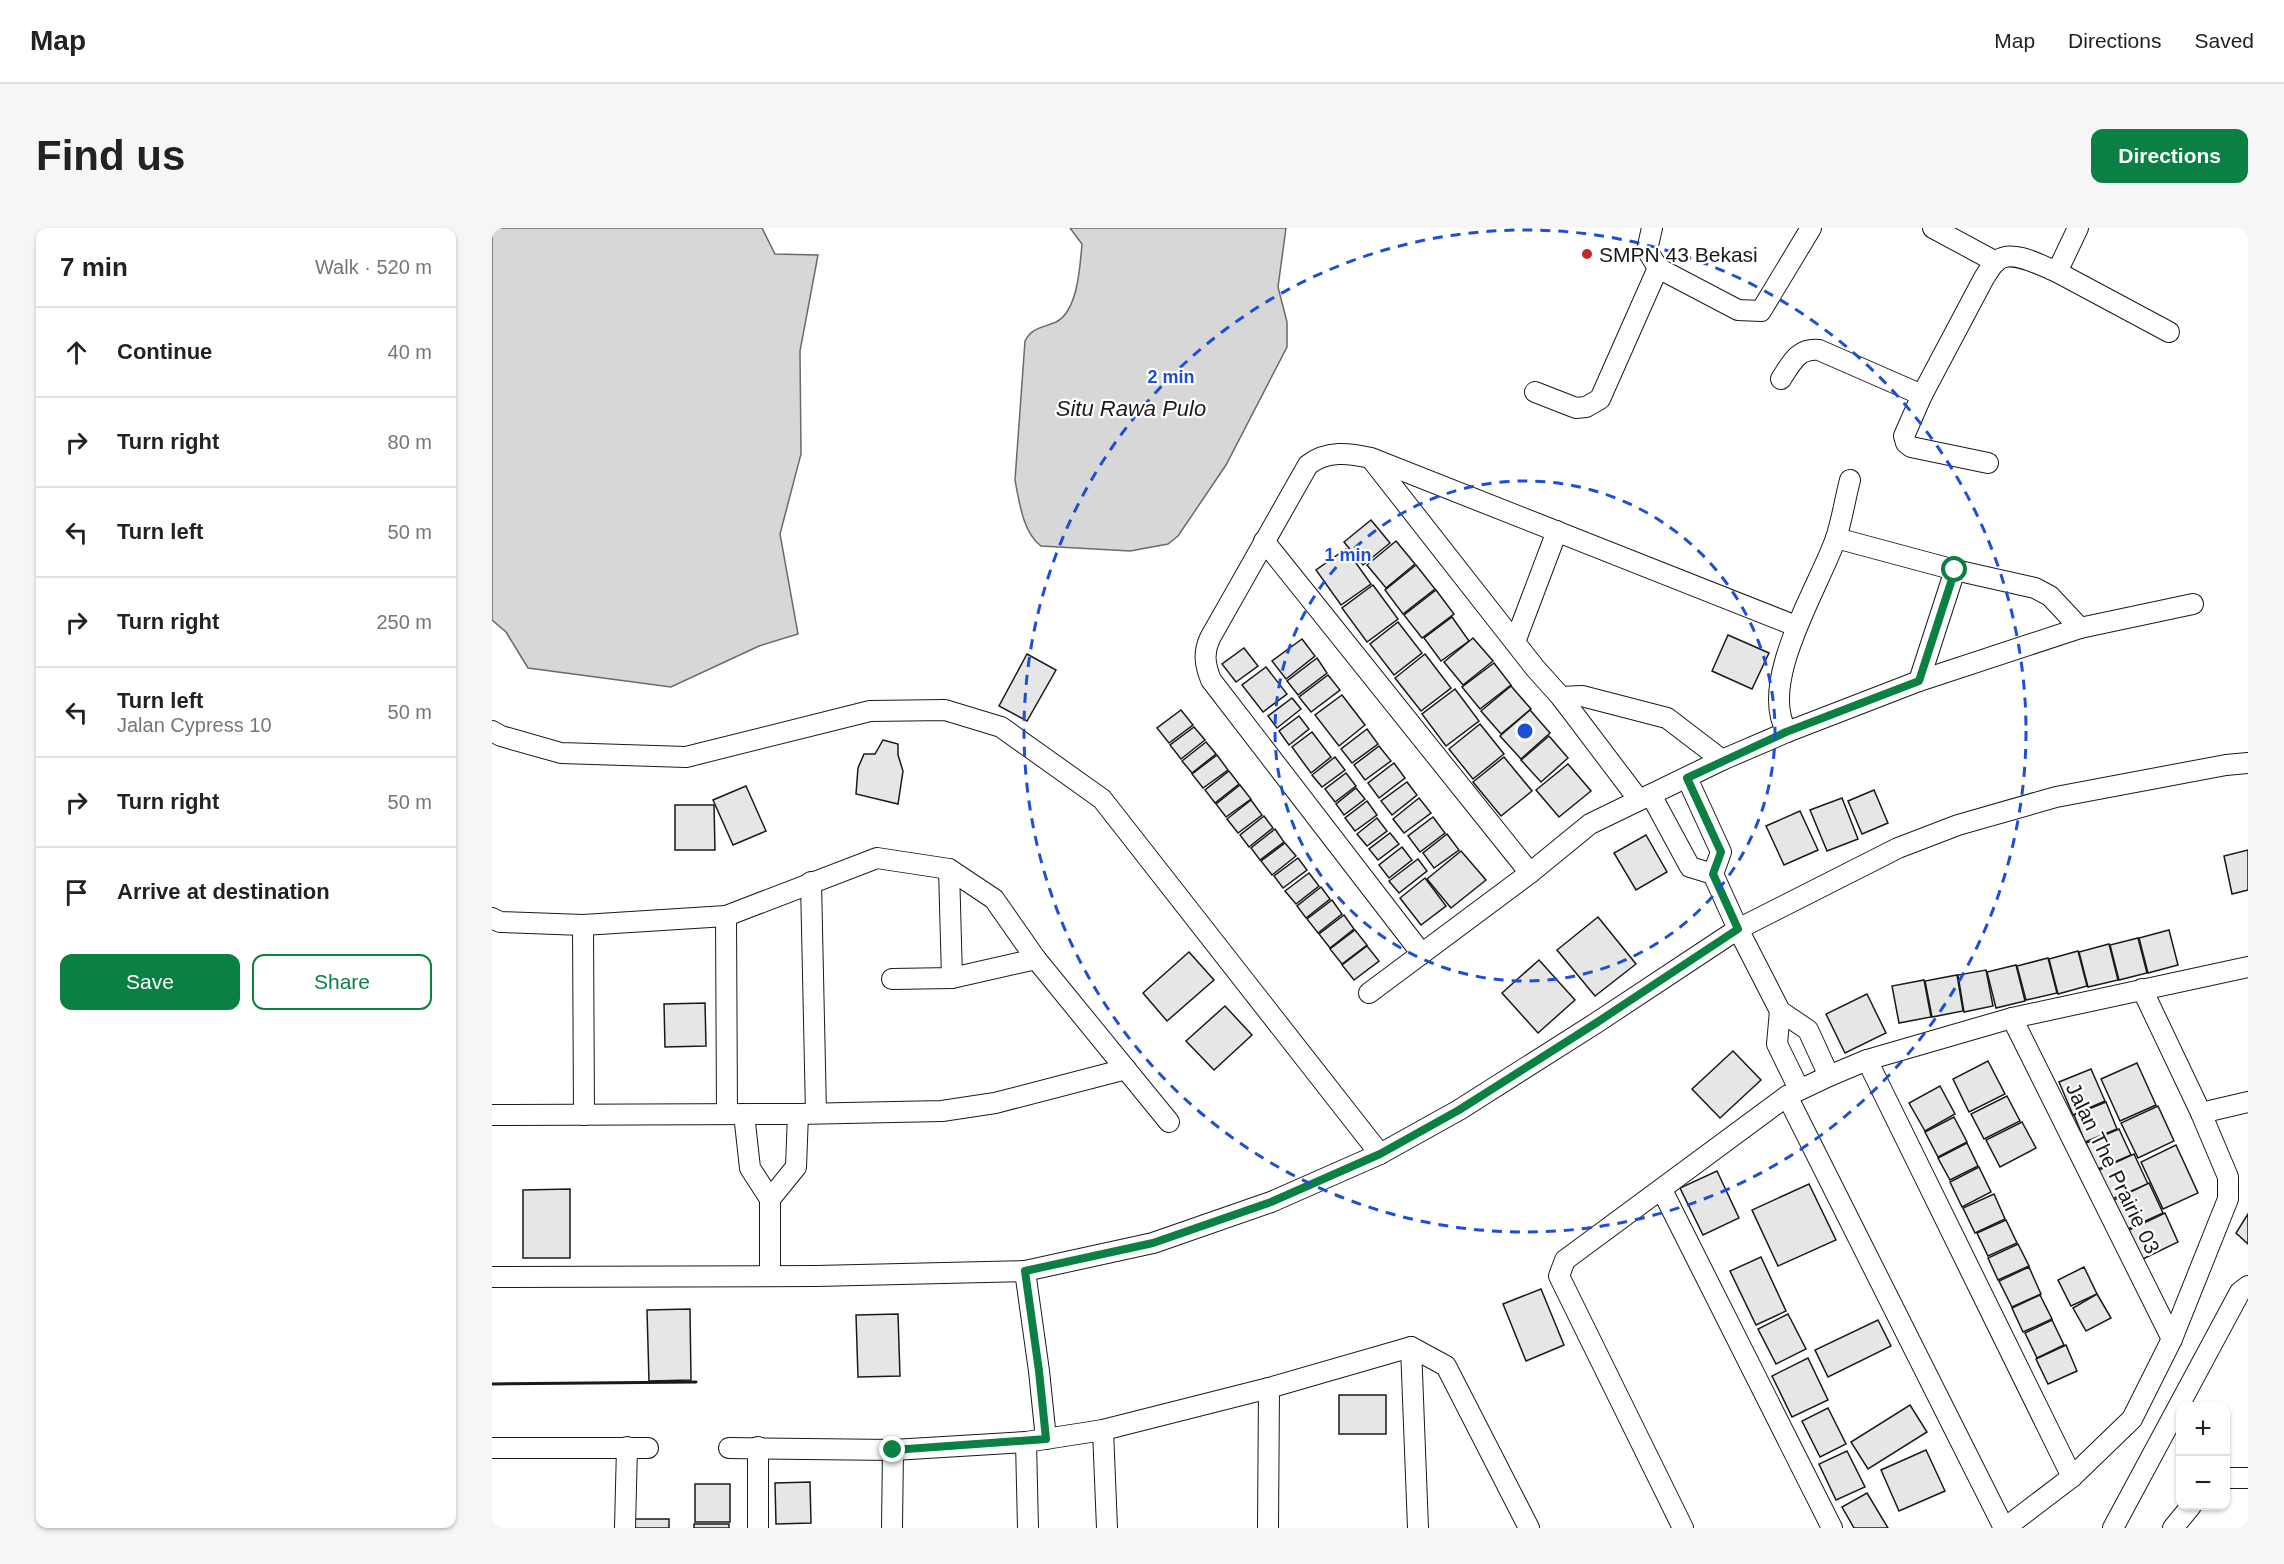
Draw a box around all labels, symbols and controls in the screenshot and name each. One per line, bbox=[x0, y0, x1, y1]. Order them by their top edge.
text: Map bbox=[30, 25, 86, 56]
text: Map bbox=[1994, 29, 2035, 52]
text: Directions bbox=[2068, 29, 2161, 52]
text: Saved bbox=[2194, 29, 2254, 52]
button: Directions bbox=[2091, 129, 2248, 183]
text: Find us bbox=[36, 132, 185, 179]
place label: SMPN 43 Bekasi bbox=[1599, 243, 1758, 266]
marker: SMPN 43 Bekasi bbox=[1580, 247, 1594, 261]
text: 7 min bbox=[60, 252, 128, 282]
text: Walk · 520 m bbox=[315, 256, 432, 278]
icon: ahead bbox=[60, 336, 93, 369]
text: Continue bbox=[117, 339, 212, 364]
text: 40 m bbox=[388, 341, 432, 363]
text: 2 min bbox=[1147, 367, 1195, 387]
water label: Situ Rawa Pulo bbox=[1056, 396, 1206, 421]
icon: right bbox=[60, 426, 93, 459]
text: Turn right bbox=[117, 429, 219, 454]
text: 80 m bbox=[388, 431, 432, 453]
icon: left bbox=[60, 516, 93, 549]
text: Turn left bbox=[117, 519, 203, 544]
text: 50 m bbox=[388, 521, 432, 543]
text: 1 min bbox=[1324, 545, 1372, 565]
route start bbox=[1941, 556, 1967, 582]
icon: right bbox=[60, 606, 93, 639]
text: Turn right bbox=[117, 609, 219, 634]
text: 250 m bbox=[376, 611, 432, 633]
text: Turn left bbox=[117, 688, 203, 713]
icon: left bbox=[60, 696, 93, 729]
text: 50 m bbox=[388, 701, 432, 723]
text: Jalan Cypress 10 bbox=[117, 714, 272, 736]
centre of rings bbox=[1515, 721, 1535, 741]
icon: right bbox=[60, 786, 93, 819]
text: Turn right bbox=[117, 789, 219, 814]
text: 50 m bbox=[388, 791, 432, 813]
icon: arrive bbox=[60, 876, 93, 909]
text: Arrive at destination bbox=[117, 879, 330, 904]
button: Save bbox=[60, 954, 240, 1010]
button: Share bbox=[252, 954, 432, 1010]
street label: Jalan The Prairie 03 bbox=[2062, 1079, 2164, 1257]
map controls bbox=[2176, 1402, 2230, 1510]
button: + bbox=[2176, 1402, 2230, 1456]
route end bbox=[879, 1436, 905, 1462]
button: − bbox=[2176, 1456, 2230, 1510]

